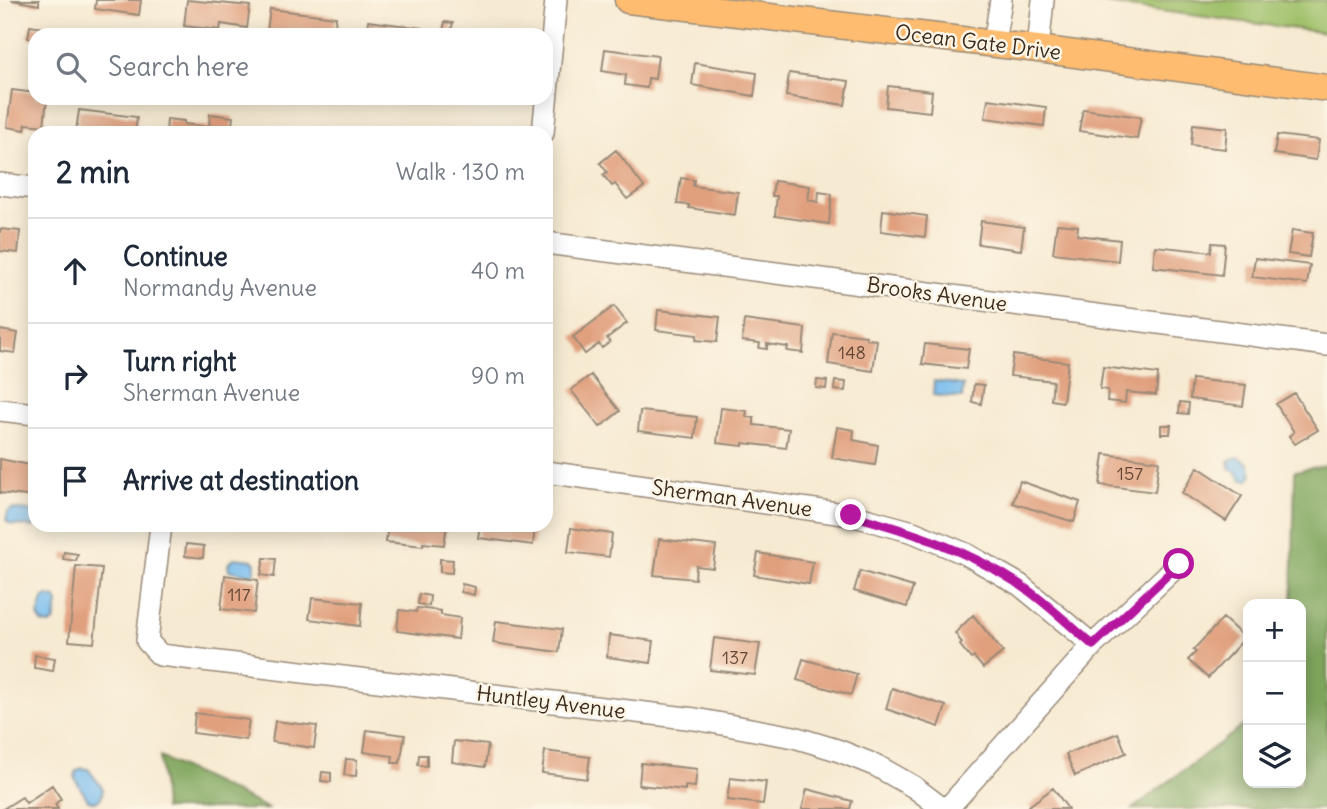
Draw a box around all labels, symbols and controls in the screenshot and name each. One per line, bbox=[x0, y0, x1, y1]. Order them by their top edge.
street label: Ocean Gate Drive bbox=[893, 18, 1063, 66]
search box bbox=[28, 28, 553, 105]
icon: search bbox=[52, 48, 90, 86]
text: Search here bbox=[108, 50, 249, 83]
text: 2 min bbox=[56, 153, 130, 191]
text: Walk · 130 m bbox=[396, 157, 525, 186]
text: Continue bbox=[123, 240, 228, 273]
icon: ahead bbox=[56, 252, 94, 290]
text: 40 m bbox=[471, 256, 525, 285]
street label: Brooks Avenue bbox=[865, 271, 1009, 317]
text: Normandy Avenue bbox=[123, 273, 317, 302]
house number: 148 bbox=[838, 341, 866, 364]
text: Turn right bbox=[123, 345, 236, 378]
icon: right bbox=[56, 357, 94, 395]
text: 90 m bbox=[471, 361, 525, 390]
text: Sherman Avenue bbox=[123, 378, 300, 407]
icon: arrive bbox=[56, 462, 94, 500]
house number: 157 bbox=[1117, 462, 1143, 485]
text: Arrive at destination bbox=[123, 464, 359, 497]
street label: Sherman Avenue bbox=[650, 473, 814, 523]
route end bbox=[835, 499, 866, 530]
route start bbox=[1163, 548, 1194, 579]
house number: 117 bbox=[227, 583, 251, 606]
map controls bbox=[1243, 599, 1306, 788]
button: + bbox=[1243, 599, 1306, 662]
house number: 137 bbox=[722, 646, 748, 669]
button: − bbox=[1243, 662, 1306, 725]
street label: Huntley Avenue bbox=[475, 679, 627, 725]
button: layers bbox=[1243, 725, 1306, 788]

